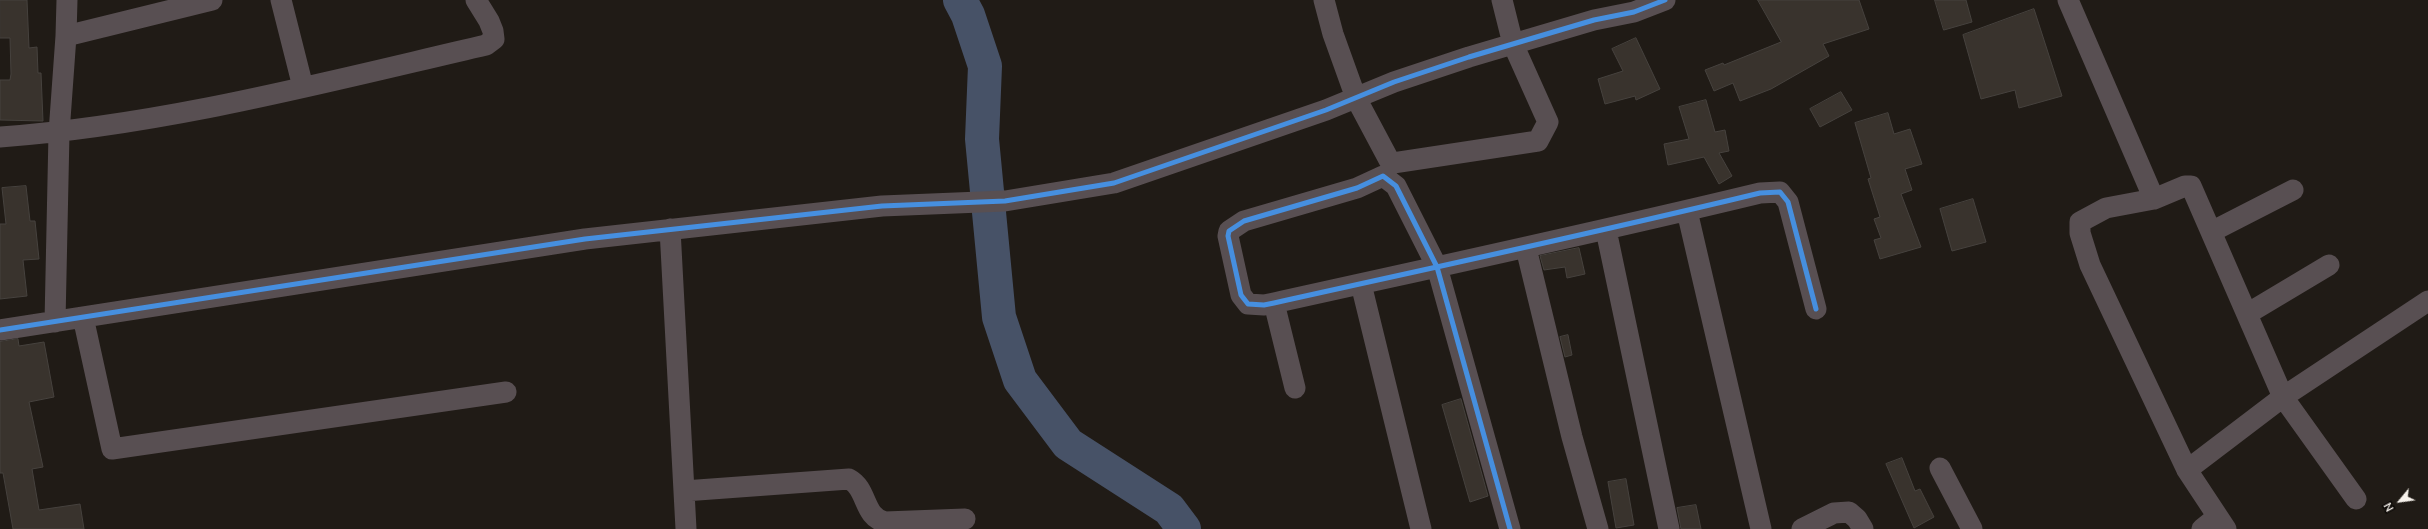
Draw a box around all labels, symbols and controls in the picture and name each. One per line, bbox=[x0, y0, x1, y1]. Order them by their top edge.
north arrow bbox=[2380, 481, 2420, 521]
text: N bbox=[2381, 500, 2398, 514]

